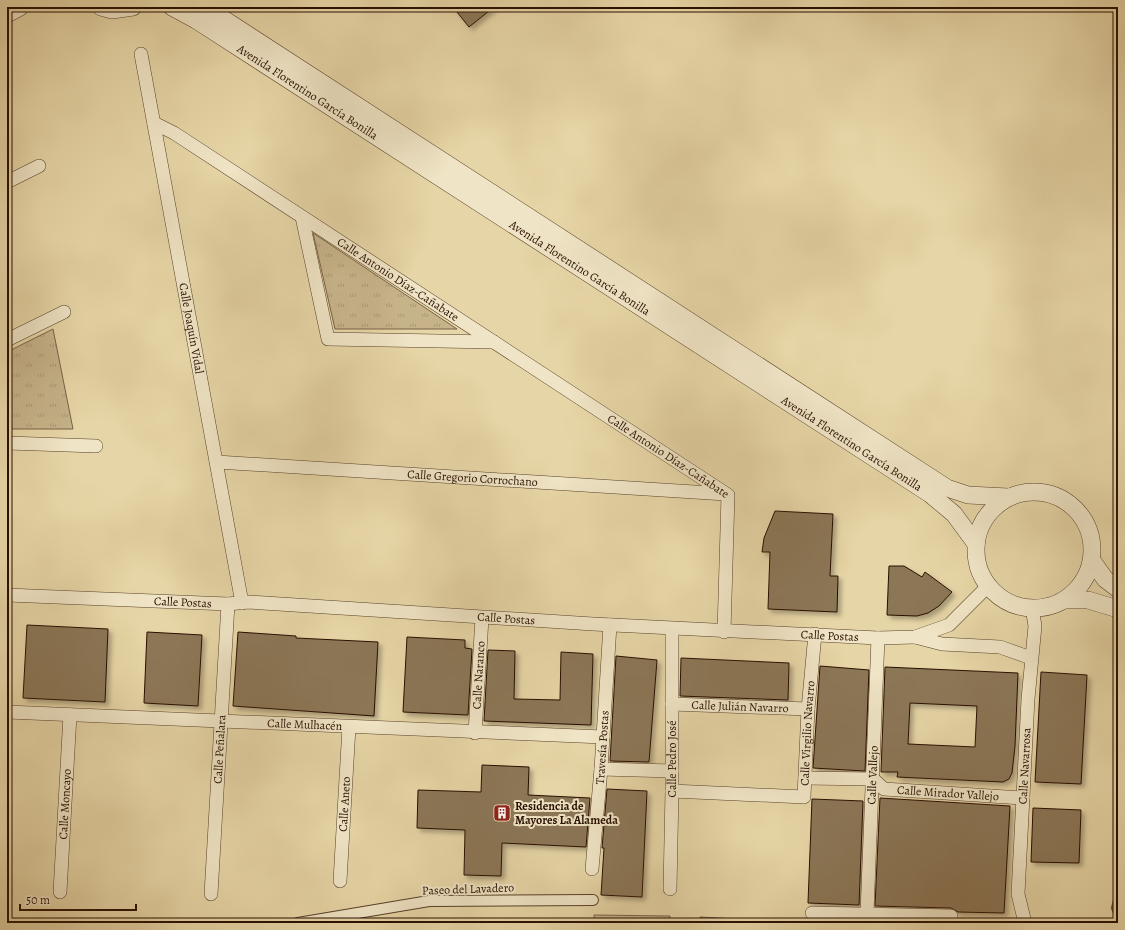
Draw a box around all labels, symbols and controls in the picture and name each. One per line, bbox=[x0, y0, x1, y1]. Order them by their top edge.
street label: Avenida Florentino García Bonilla bbox=[233, 40, 381, 144]
street label: Avenida Florentino García Bonilla bbox=[505, 216, 653, 319]
street label: Calle Antonio Díaz-Cañabate bbox=[334, 234, 462, 325]
street label: Calle Joaquín Vidal bbox=[175, 282, 208, 375]
street label: Avenida Florentino García Bonilla bbox=[778, 392, 926, 495]
street label: Calle Antonio Díaz-Cañabate bbox=[604, 410, 732, 502]
street label: Calle Gregorio Corrochano bbox=[407, 466, 538, 490]
street label: Calle Postas bbox=[154, 593, 212, 611]
street label: Calle Postas bbox=[477, 609, 536, 628]
street label: Calle Postas bbox=[800, 626, 859, 645]
street label: Calle Naranco bbox=[468, 641, 489, 710]
street label: Calle Virgilio Navarro bbox=[797, 680, 819, 786]
street label: Calle Julián Navarro bbox=[691, 697, 789, 716]
street label: Travesía Postas bbox=[592, 710, 613, 785]
street label: Calle Peñalara bbox=[209, 714, 230, 784]
street label: Calle Mulhacén bbox=[267, 715, 343, 734]
street label: Calle Pedro José bbox=[664, 720, 680, 798]
street label: Calle Navarrosa bbox=[1015, 727, 1035, 805]
street label: Calle Vallejo bbox=[863, 745, 882, 805]
street label: Calle Moncayo bbox=[55, 768, 75, 840]
street label: Calle Aneto bbox=[335, 776, 354, 832]
street label: Calle Mirador Vallejo bbox=[897, 782, 999, 804]
place label: Residencia de Mayores La Alameda bbox=[515, 798, 618, 828]
building icon: Residencia de Mayores La Alameda bbox=[492, 803, 512, 823]
street label: Paseo del Lavadero bbox=[422, 879, 514, 899]
scale bar bbox=[20, 886, 136, 912]
text: 50 m bbox=[26, 892, 50, 908]

